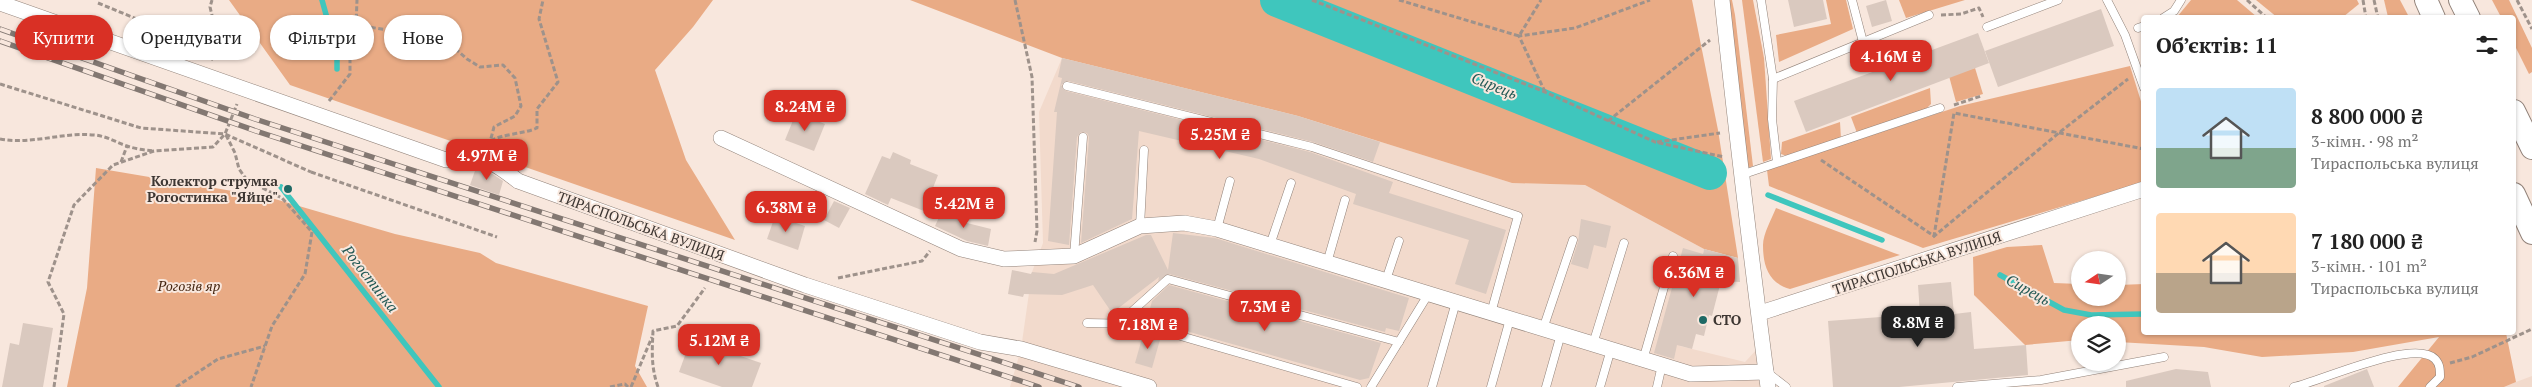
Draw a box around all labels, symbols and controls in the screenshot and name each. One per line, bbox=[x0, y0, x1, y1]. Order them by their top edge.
chip: Купити bbox=[15, 15, 113, 60]
chip: Орендувати bbox=[123, 15, 260, 60]
chip: Фільтри bbox=[270, 15, 374, 60]
chip: Нове bbox=[384, 15, 462, 60]
text: Об’єктів: 11 bbox=[2156, 31, 2278, 59]
icon: filters bbox=[2473, 31, 2501, 59]
pin: 4.16M ₴ bbox=[1845, 39, 1937, 82]
text: 4.16M ₴ bbox=[1861, 45, 1921, 67]
water label: Сирець bbox=[1469, 67, 1520, 103]
pin: 8.24M ₴ bbox=[759, 90, 851, 132]
text: 8.24M ₴ bbox=[775, 95, 835, 117]
text: 8 800 000 ₴ bbox=[2311, 102, 2423, 130]
icon: home bbox=[2196, 108, 2256, 168]
pin: 5.25M ₴ bbox=[1174, 118, 1266, 160]
text: 5.25M ₴ bbox=[1190, 123, 1250, 145]
text: 3-кімн. · 98 m² bbox=[2311, 130, 2418, 152]
pin: 4.97M ₴ bbox=[441, 138, 533, 181]
text: 4.97M ₴ bbox=[457, 144, 517, 166]
text: Тираспольська вулиця bbox=[2311, 152, 2479, 174]
place label: Колектор струмка Рогостинка "Яйце" bbox=[147, 171, 278, 206]
marker: Колектор струмка Рогостинка "Яйце" bbox=[282, 183, 294, 195]
street label: ТИРАСПОЛЬСЬКА ВУЛИЦЯ bbox=[555, 186, 727, 265]
pin: 5.42M ₴ bbox=[918, 186, 1010, 229]
pin: 6.38M ₴ bbox=[740, 190, 832, 233]
text: 5.42M ₴ bbox=[934, 192, 994, 214]
text: 6.38M ₴ bbox=[756, 196, 816, 218]
street label: ТИРАСПОЛЬСЬКА ВУЛИЦЯ bbox=[1830, 226, 2004, 299]
text: 7 180 000 ₴ bbox=[2311, 227, 2423, 255]
icon: home bbox=[2196, 233, 2256, 293]
water label: Рогостинка bbox=[338, 240, 403, 316]
north arrow bbox=[2071, 251, 2126, 306]
map controls bbox=[2071, 251, 2126, 371]
text: 3-кімн. · 101 m² bbox=[2311, 255, 2427, 277]
pin: 6.36M ₴ bbox=[1648, 256, 1740, 298]
text: 6.36M ₴ bbox=[1664, 261, 1724, 283]
water label: Сирець bbox=[2003, 269, 2054, 310]
park label: Рогозів яр bbox=[157, 276, 221, 295]
text: Тираспольська вулиця bbox=[2311, 277, 2479, 299]
pin: 7.3M ₴ bbox=[1224, 290, 1306, 332]
text: 7.3M ₴ bbox=[1240, 295, 1290, 317]
pin: 8.8M ₴ bbox=[1877, 306, 1959, 348]
pin: 7.18M ₴ bbox=[1102, 308, 1194, 350]
place label: СТО bbox=[1713, 310, 1741, 329]
text: 8.8M ₴ bbox=[1892, 311, 1944, 333]
text: 7.18M ₴ bbox=[1118, 313, 1178, 335]
marker: СТО bbox=[1697, 314, 1709, 326]
button: layers bbox=[2071, 316, 2126, 371]
pin: 5.12M ₴ bbox=[673, 324, 765, 366]
text: 5.12M ₴ bbox=[689, 329, 749, 351]

